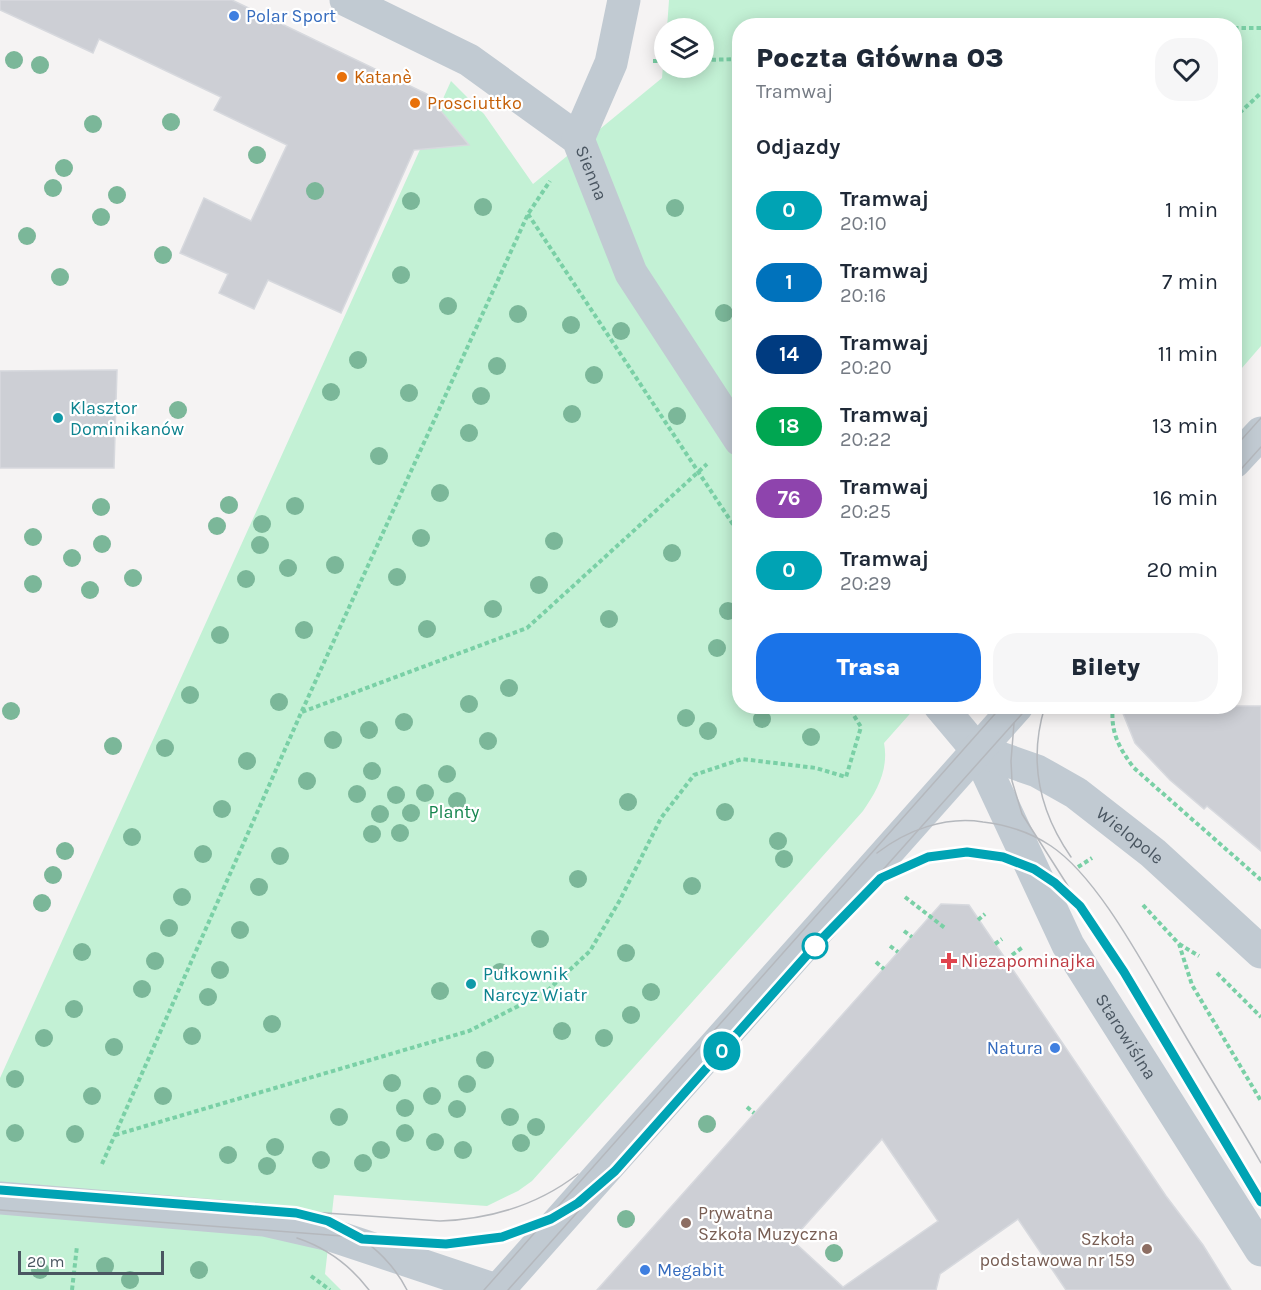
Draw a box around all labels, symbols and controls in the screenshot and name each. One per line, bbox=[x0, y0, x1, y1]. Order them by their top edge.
place label: Polar Sport bbox=[246, 5, 336, 27]
marker: Polar Sport bbox=[227, 9, 241, 23]
map controls bbox=[654, 18, 714, 78]
button: layers bbox=[654, 18, 714, 78]
button: heart bbox=[1155, 38, 1218, 101]
text: Poczta Główna 03 bbox=[756, 41, 1004, 74]
place label: Katanè bbox=[354, 66, 412, 88]
marker: Katanè bbox=[335, 70, 349, 84]
text: Tramwaj bbox=[756, 80, 833, 103]
place label: Prosciuttko bbox=[427, 92, 522, 114]
marker: Prosciuttko bbox=[408, 96, 422, 110]
text: Odjazdy bbox=[756, 134, 840, 160]
street label: Sienna bbox=[571, 142, 612, 204]
text: Tramwaj bbox=[840, 186, 929, 212]
text: 1 min bbox=[1165, 197, 1218, 223]
text: 0 bbox=[782, 198, 796, 222]
text: 20:10 bbox=[840, 212, 887, 235]
text: Tramwaj bbox=[840, 258, 929, 284]
text: 7 min bbox=[1162, 269, 1218, 295]
text: 1 bbox=[785, 270, 793, 294]
text: 20:16 bbox=[840, 284, 886, 307]
text: Tramwaj bbox=[840, 330, 929, 356]
text: 11 min bbox=[1158, 341, 1218, 367]
text: 14 bbox=[779, 342, 799, 366]
text: 20:20 bbox=[840, 356, 892, 379]
place label: Klasztor Dominikanów bbox=[70, 397, 184, 440]
text: Tramwaj bbox=[840, 402, 929, 428]
marker: Klasztor Dominikanów bbox=[51, 411, 65, 425]
text: 13 min bbox=[1152, 413, 1218, 439]
text: 18 bbox=[778, 414, 800, 438]
text: 20:22 bbox=[840, 428, 891, 451]
text: Tramwaj bbox=[840, 474, 929, 500]
text: 16 min bbox=[1152, 485, 1218, 511]
text: 76 bbox=[777, 486, 801, 510]
text: 20:25 bbox=[840, 500, 891, 523]
text: Tramwaj bbox=[840, 546, 929, 572]
text: 20 min bbox=[1147, 557, 1218, 583]
text: 0 bbox=[782, 558, 796, 582]
text: 20:29 bbox=[840, 572, 891, 595]
button: Trasa bbox=[756, 633, 981, 702]
button: Bilety bbox=[993, 633, 1218, 702]
park label: Planty bbox=[429, 801, 480, 823]
street label: Wielopole bbox=[1092, 802, 1169, 869]
unlabelled marker bbox=[802, 933, 828, 959]
place label: Niezapominajka bbox=[961, 950, 1095, 972]
marker: Niezapominajka bbox=[942, 954, 956, 968]
place label: Pułkownik Narcyz Wiatr bbox=[483, 963, 587, 1006]
marker: Pułkownik Narcyz Wiatr bbox=[464, 977, 478, 991]
street label: Starowiślna bbox=[1091, 989, 1161, 1084]
line badge: 0 bbox=[702, 1032, 742, 1070]
place label: Natura bbox=[987, 1037, 1043, 1059]
text: 0 bbox=[715, 1039, 729, 1063]
marker: Natura bbox=[1048, 1041, 1062, 1055]
place label: Prywatna Szkoła Muzyczna bbox=[698, 1202, 838, 1245]
marker: Prywatna Szkoła Muzyczna bbox=[679, 1216, 693, 1230]
place label: Szkoła podstawowa nr 159 bbox=[980, 1228, 1135, 1271]
marker: Szkoła podstawowa nr 159 bbox=[1140, 1242, 1154, 1256]
scale bar bbox=[18, 1248, 164, 1276]
text: 20 m bbox=[27, 1252, 65, 1271]
place label: Megabit bbox=[657, 1259, 725, 1281]
marker: Megabit bbox=[638, 1263, 652, 1277]

